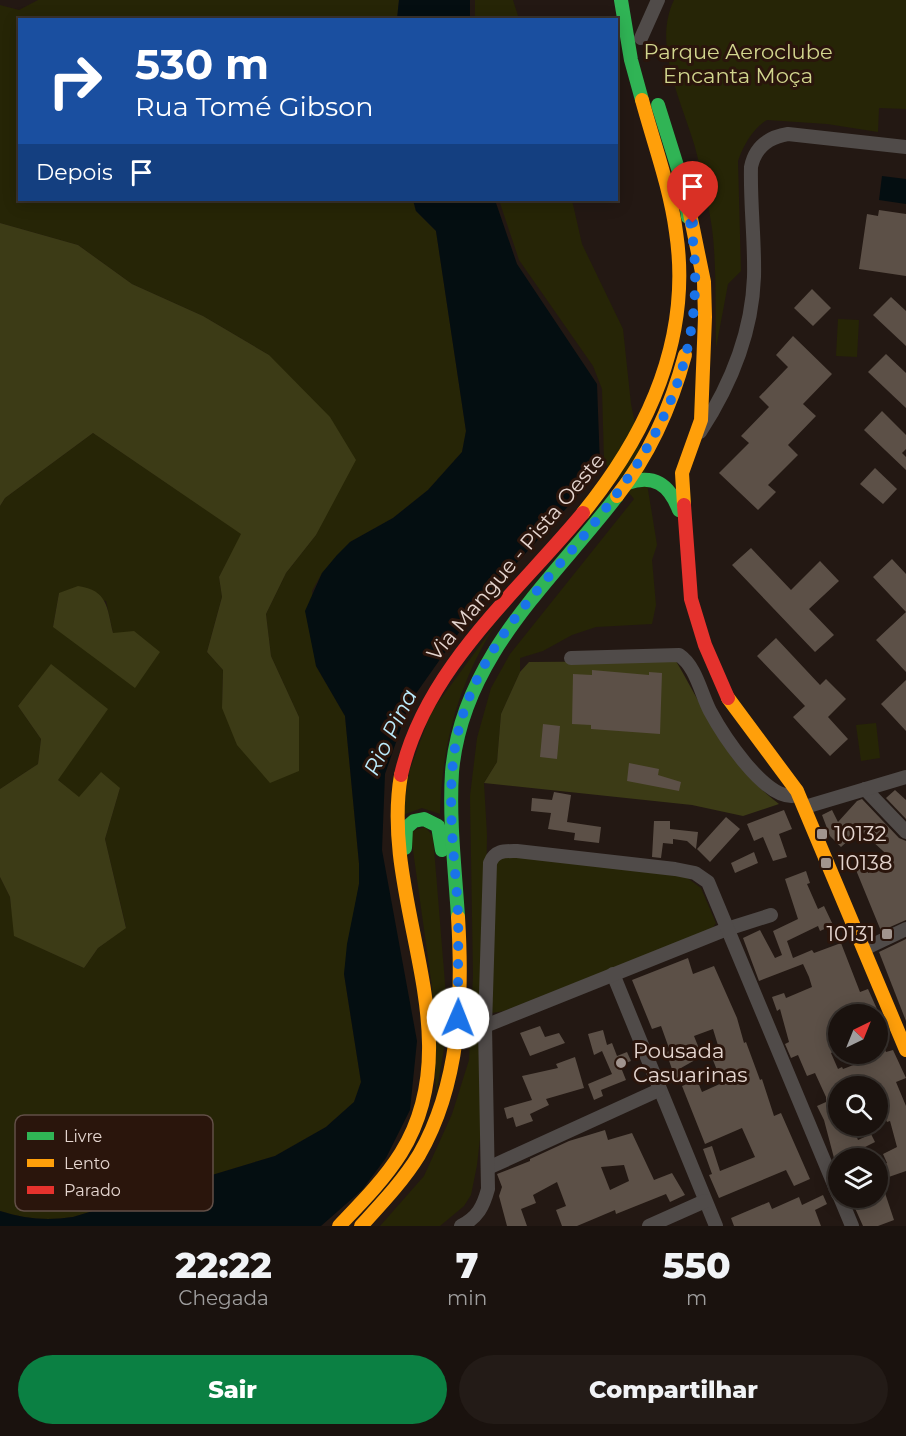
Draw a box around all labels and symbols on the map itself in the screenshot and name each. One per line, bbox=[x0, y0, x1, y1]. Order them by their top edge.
park label: Parque Aeroclube Encanta Moça bbox=[643, 39, 833, 88]
pin bbox=[667, 161, 718, 223]
street label: Via Mangue - Pista Oeste bbox=[422, 448, 610, 665]
water label: Rio Pina bbox=[358, 685, 423, 780]
place label: 10132 bbox=[834, 821, 887, 846]
marker: 10132 bbox=[815, 827, 829, 841]
place label: 10138 bbox=[838, 850, 892, 875]
marker: 10138 bbox=[819, 856, 833, 870]
place label: 10131 bbox=[827, 921, 875, 946]
marker: 10131 bbox=[880, 927, 894, 941]
position arrow bbox=[426, 986, 490, 1050]
north arrow bbox=[828, 1004, 888, 1064]
place label: Pousada Casuarinas bbox=[633, 1038, 748, 1087]
marker: Pousada Casuarinas bbox=[614, 1056, 628, 1070]
legend bbox=[15, 1115, 213, 1211]
text: Livre bbox=[64, 1127, 102, 1146]
text: Lento bbox=[64, 1154, 110, 1173]
text: Parado bbox=[64, 1181, 121, 1200]

